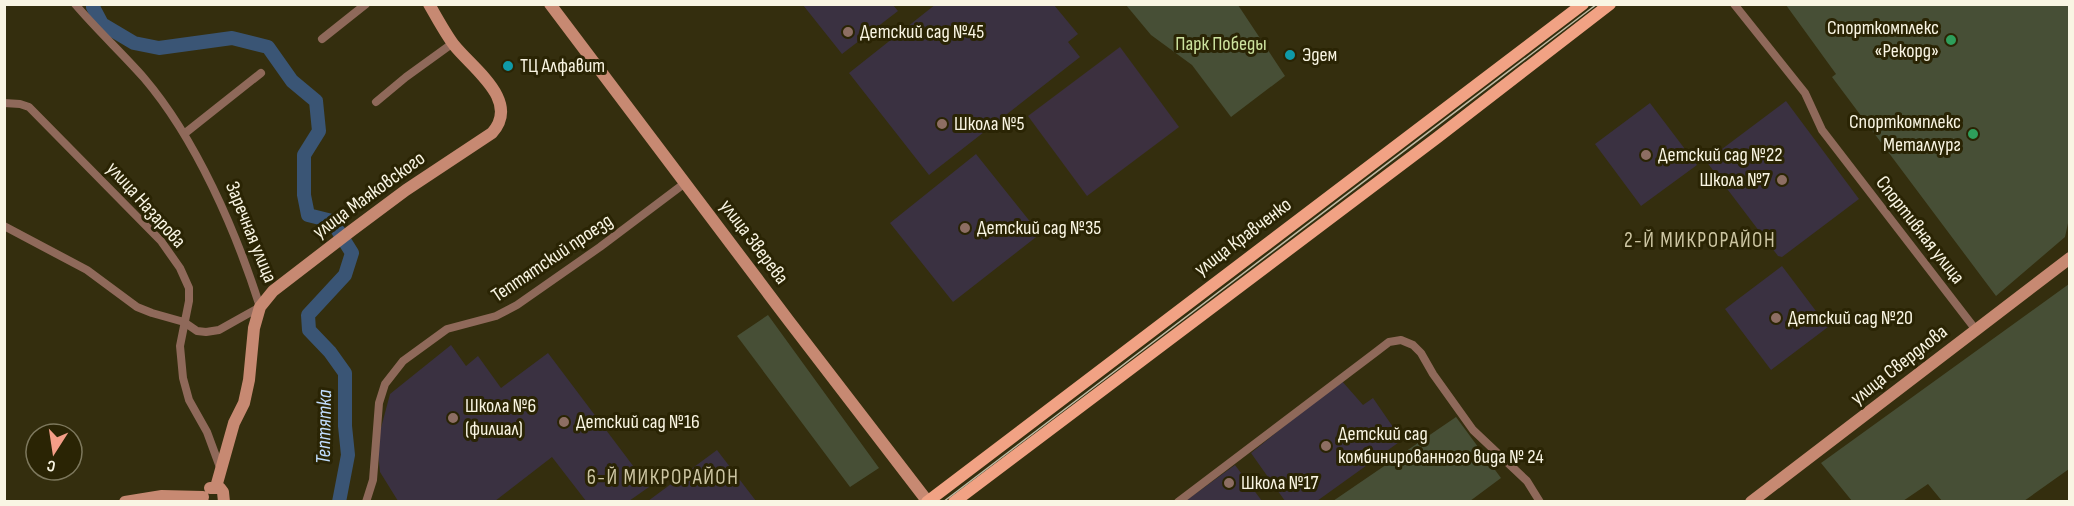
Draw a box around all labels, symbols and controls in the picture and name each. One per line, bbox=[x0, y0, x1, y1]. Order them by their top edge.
place label: Спорткомплекс «Рекорд» bbox=[1827, 16, 1939, 63]
place label: Детский сад №45 bbox=[860, 20, 984, 44]
marker: Детский сад №45 bbox=[841, 25, 855, 39]
park label: Парк Победы bbox=[1175, 32, 1267, 56]
marker: Спорткомплекс «Рекорд» bbox=[1944, 33, 1958, 47]
place label: Эдем bbox=[1302, 43, 1337, 67]
marker: Эдем bbox=[1283, 48, 1297, 62]
place label: ТЦ Алфавит bbox=[520, 54, 605, 78]
marker: ТЦ Алфавит bbox=[501, 59, 515, 73]
place label: Спорткомплекс Металлург bbox=[1849, 110, 1961, 157]
place label: Школа №5 bbox=[954, 112, 1025, 136]
marker: Школа №5 bbox=[935, 117, 949, 131]
marker: Спорткомплекс Металлург bbox=[1966, 127, 1980, 141]
place label: Детский сад №22 bbox=[1658, 143, 1782, 167]
street label: улица Маяковского bbox=[308, 146, 430, 244]
marker: Детский сад №22 bbox=[1639, 148, 1653, 162]
street label: улица Назарова bbox=[101, 157, 191, 253]
place label: Школа №7 bbox=[1699, 168, 1770, 192]
street label: Спортивная улица bbox=[1870, 171, 1970, 289]
marker: Школа №7 bbox=[1775, 173, 1789, 187]
street label: Заречная улица bbox=[220, 178, 282, 286]
street label: улица Кравченко bbox=[1190, 193, 1296, 281]
street label: улица Зверева bbox=[714, 195, 794, 289]
street label: Тептятский проезд bbox=[487, 209, 617, 307]
place label: Детский сад №35 bbox=[977, 216, 1101, 240]
marker: Детский сад №35 bbox=[958, 221, 972, 235]
district label: 2-Й МИКРОРАЙОН bbox=[1624, 228, 1776, 253]
place label: Детский сад №20 bbox=[1788, 306, 1913, 330]
marker: Детский сад №20 bbox=[1769, 311, 1783, 325]
street label: улица Свердлова bbox=[1846, 320, 1952, 410]
water label: Тептятка bbox=[311, 389, 337, 464]
place label: Школа №6 (филиал) bbox=[465, 394, 536, 441]
place label: Детский сад №16 bbox=[576, 410, 700, 434]
marker: Школа №6 (филиал) bbox=[446, 411, 460, 425]
marker: Детский сад №16 bbox=[557, 415, 571, 429]
north arrow bbox=[24, 422, 84, 482]
place label: Детский сад комбинированного вида № 24 bbox=[1338, 422, 1544, 469]
marker: Детский сад комбинированного вида № 24 bbox=[1319, 439, 1333, 453]
text: С bbox=[45, 455, 57, 475]
district label: 6-Й МИКРОРАЙОН bbox=[587, 465, 739, 490]
place label: Школа №17 bbox=[1241, 471, 1319, 495]
marker: Школа №17 bbox=[1222, 476, 1236, 490]

